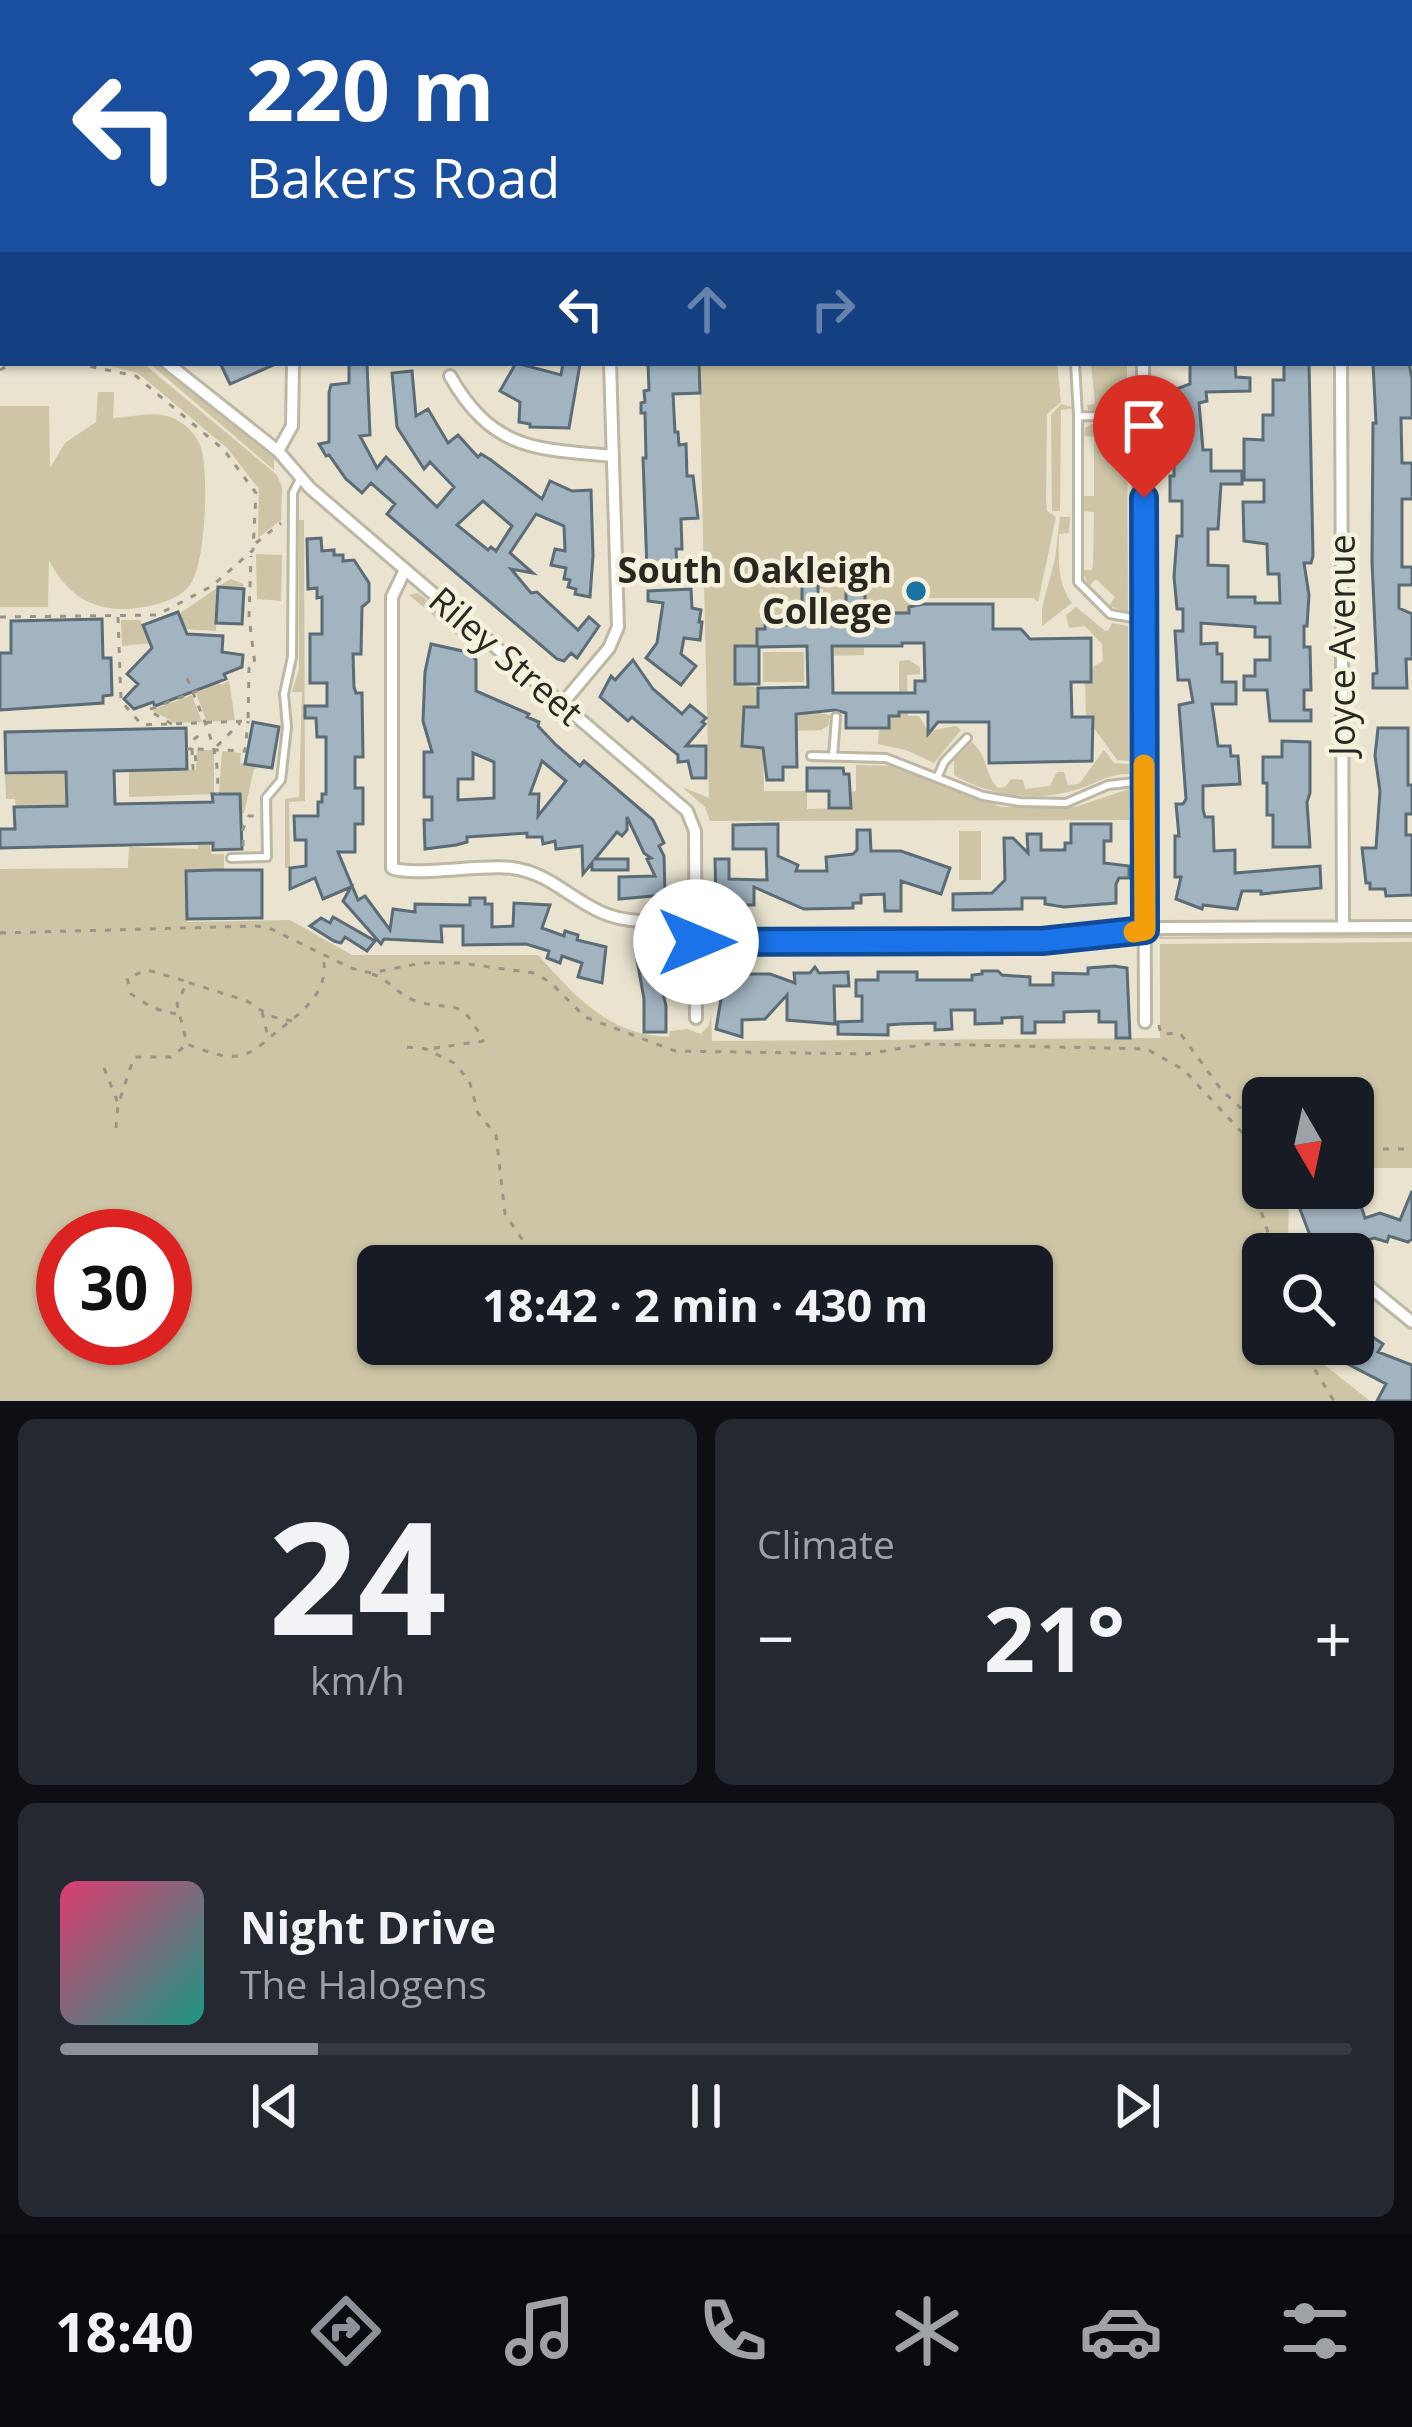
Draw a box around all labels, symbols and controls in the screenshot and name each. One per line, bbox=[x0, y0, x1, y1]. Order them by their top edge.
text: 220 m bbox=[246, 31, 494, 146]
icon: left bbox=[48, 48, 204, 204]
text: Bakers Road bbox=[246, 140, 560, 214]
icon: left bbox=[548, 276, 614, 342]
icon: ahead bbox=[674, 276, 740, 342]
icon: right bbox=[800, 276, 866, 342]
pin bbox=[1093, 375, 1195, 498]
icon: arrive bbox=[1111, 393, 1177, 459]
street label: Joyce Avenue bbox=[1317, 534, 1366, 759]
place label: South Oakleigh College bbox=[618, 545, 892, 635]
street label: Riley Street bbox=[419, 575, 594, 736]
marker: South Oakleigh College bbox=[903, 578, 929, 604]
position arrow bbox=[633, 879, 759, 1005]
north arrow bbox=[1242, 1077, 1374, 1209]
map controls bbox=[1242, 1077, 1374, 1365]
speed limit sign: 30 bbox=[36, 1209, 192, 1365]
button: search bbox=[1242, 1233, 1374, 1365]
text: 18:42 · 2 min · 430 m bbox=[482, 1274, 928, 1335]
text: 24 bbox=[268, 1468, 447, 1681]
text: Climate bbox=[757, 1517, 895, 1570]
text: 21° bbox=[984, 1576, 1125, 1698]
text: − bbox=[757, 1592, 795, 1682]
text: + bbox=[1314, 1592, 1352, 1682]
text: km/h bbox=[310, 1653, 405, 1706]
text: Night Drive bbox=[240, 1896, 496, 1957]
text: The Halogens bbox=[240, 1957, 487, 2010]
icon: previous bbox=[242, 2073, 308, 2139]
icon: pause bbox=[673, 2073, 739, 2139]
icon: next bbox=[1104, 2073, 1170, 2139]
icon: directions bbox=[304, 2289, 388, 2373]
icon: music bbox=[498, 2289, 582, 2373]
icon: phone bbox=[691, 2289, 775, 2373]
icon: climate bbox=[885, 2289, 969, 2373]
icon: car bbox=[1079, 2289, 1163, 2373]
icon: filters bbox=[1273, 2289, 1357, 2373]
text: 18:40 bbox=[55, 2294, 194, 2368]

